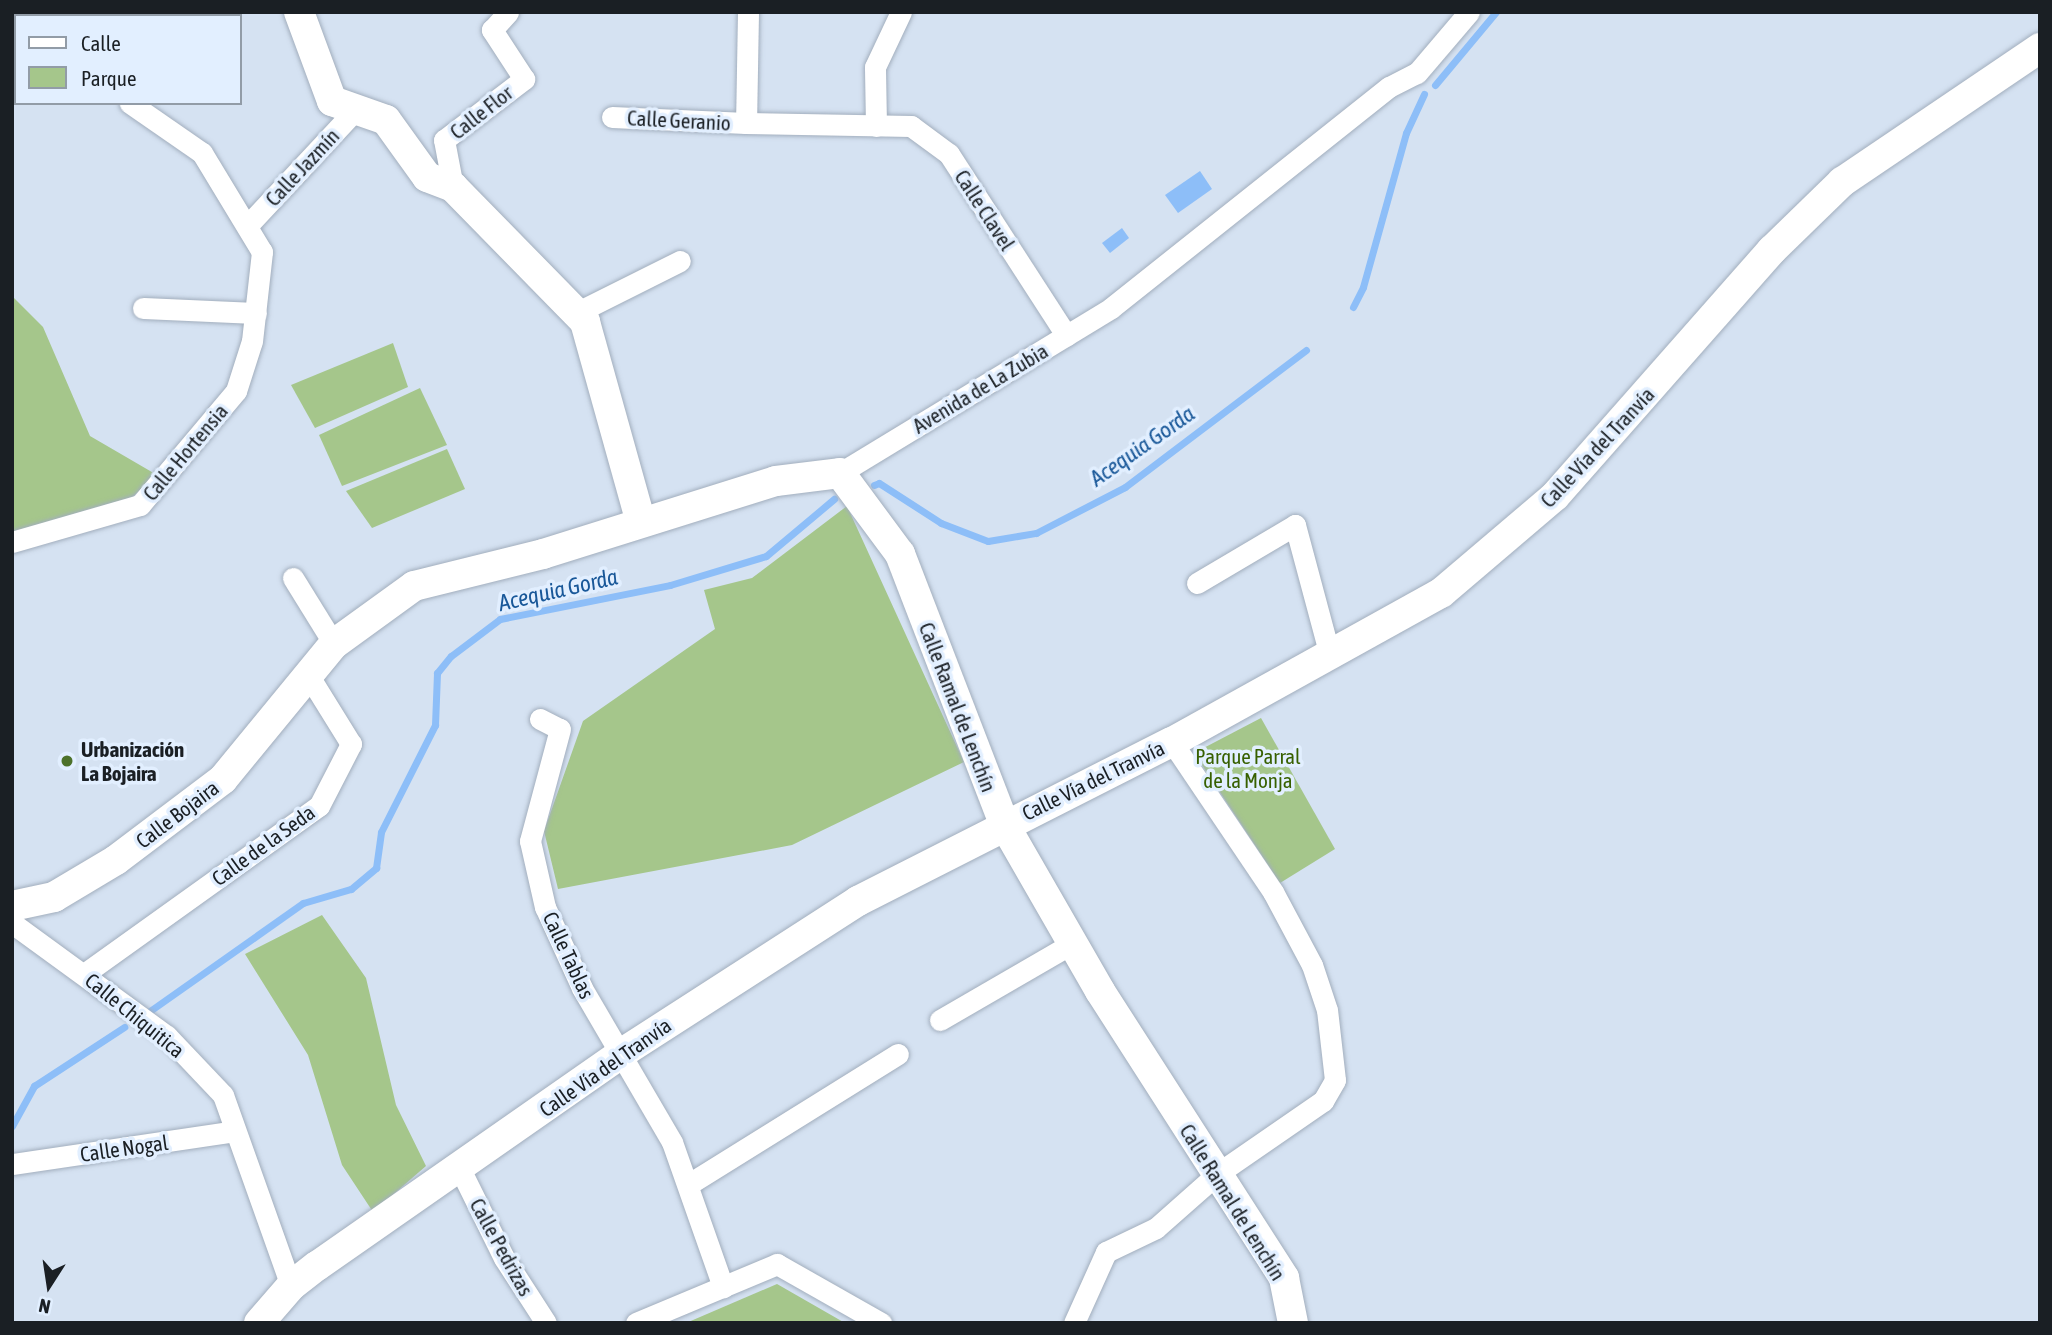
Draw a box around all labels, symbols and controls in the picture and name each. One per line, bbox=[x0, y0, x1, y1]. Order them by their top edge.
legend bbox=[14, 14, 242, 105]
text: Calle bbox=[81, 31, 121, 55]
text: Parque bbox=[81, 66, 136, 90]
street label: Calle Flor bbox=[445, 80, 517, 144]
street label: Calle Geranio bbox=[627, 105, 731, 135]
street label: Calle Jazmín bbox=[260, 123, 344, 211]
street label: Calle Clavel bbox=[950, 165, 1020, 255]
street label: Avenida de La Zubia bbox=[908, 338, 1052, 438]
street label: Calle Vía del Tranvía bbox=[1535, 382, 1659, 512]
street label: Calle Hortensia bbox=[137, 399, 233, 505]
water label: Acequia Gorda bbox=[1084, 400, 1200, 492]
water label: Acequia Gorda bbox=[496, 563, 620, 617]
street label: Calle Ramal de Lenchín bbox=[914, 619, 1002, 795]
street label: Calle Vía del Tranvía bbox=[1018, 735, 1168, 825]
place label: Urbanización La Bojaira bbox=[81, 736, 184, 786]
park label: Parque Parral de la Monja bbox=[1195, 743, 1301, 793]
marker: Urbanización La Bojaira bbox=[59, 753, 75, 769]
street label: Calle Bojaira bbox=[131, 775, 223, 853]
street label: Calle de la Seda bbox=[207, 799, 319, 891]
street label: Calle Tablas bbox=[538, 908, 600, 1002]
street label: Calle Chiquitica bbox=[80, 967, 190, 1063]
street label: Calle Vía del Tranvía bbox=[534, 1012, 676, 1122]
street label: Calle Ramal de Lenchín bbox=[1175, 1119, 1291, 1285]
street label: Calle Nogal bbox=[78, 1129, 170, 1167]
street label: Calle Pedrizas bbox=[465, 1194, 539, 1300]
north arrow bbox=[14, 1251, 84, 1321]
text: N bbox=[37, 1295, 52, 1318]

